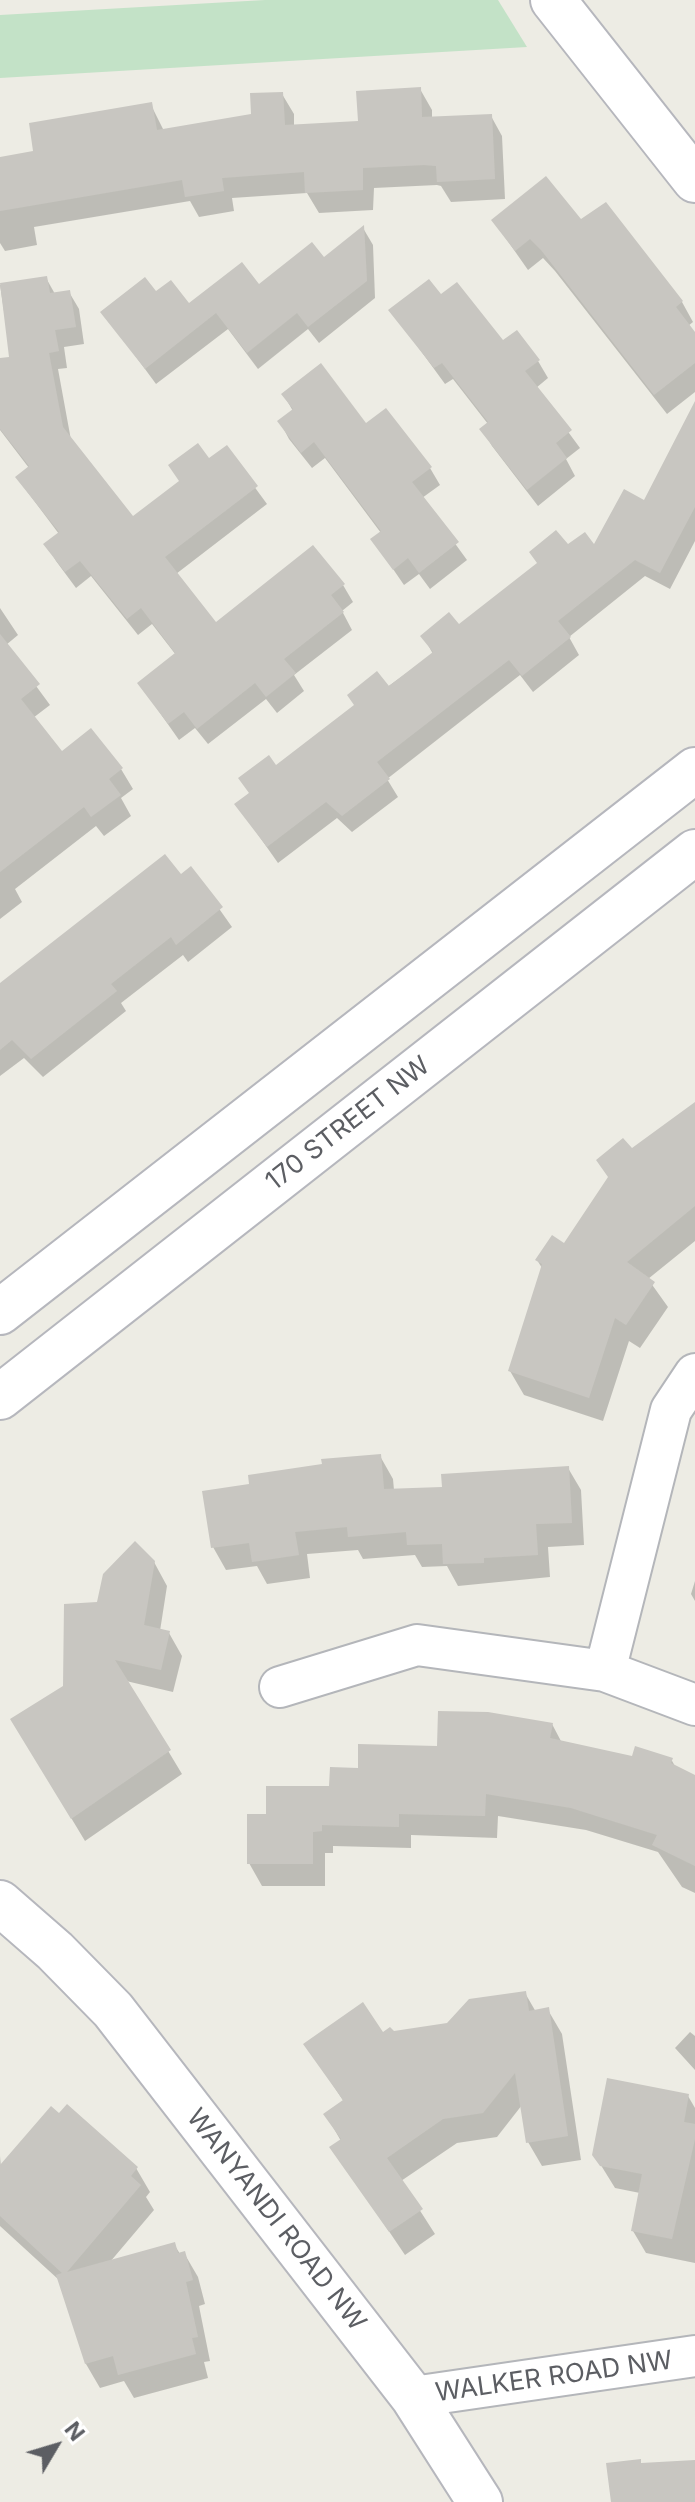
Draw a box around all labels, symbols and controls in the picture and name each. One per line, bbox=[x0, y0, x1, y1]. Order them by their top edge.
street label: 170 STREET NW bbox=[260, 1050, 436, 1198]
street label: WANYANDI ROAD NW bbox=[180, 2103, 372, 2337]
street label: WALKER ROAD NW bbox=[434, 2345, 674, 2409]
north arrow bbox=[16, 2406, 96, 2486]
text: N bbox=[60, 2417, 90, 2446]

